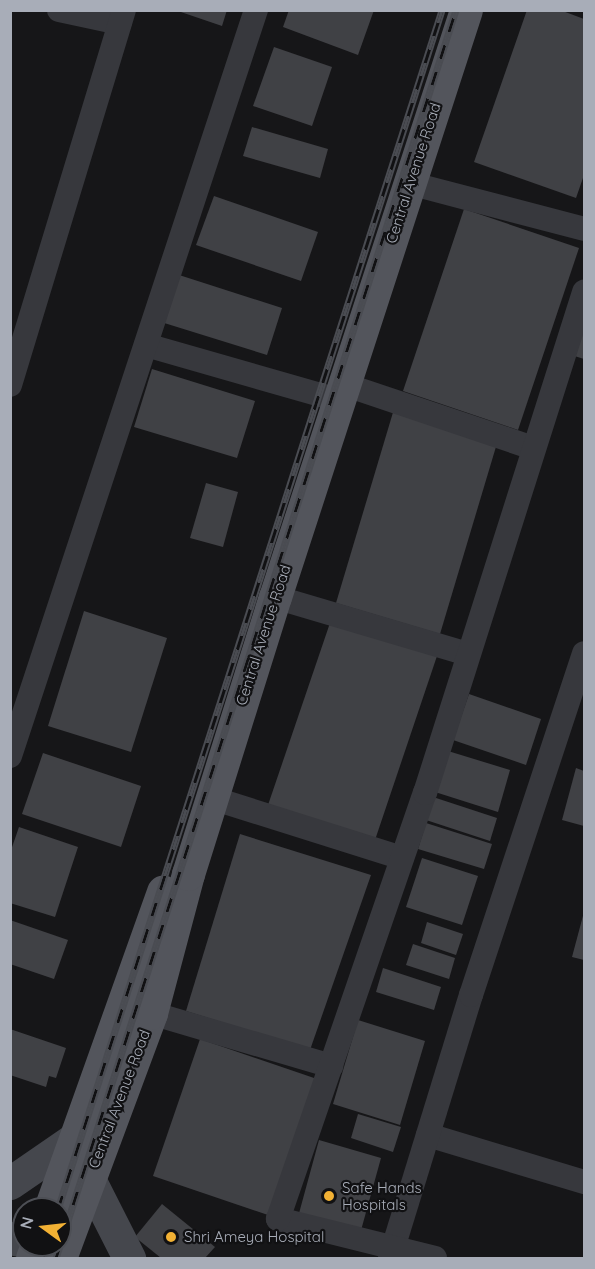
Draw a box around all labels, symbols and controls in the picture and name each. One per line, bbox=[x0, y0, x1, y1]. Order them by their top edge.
street label: Central Avenue Road bbox=[382, 100, 444, 246]
street label: Central Avenue Road bbox=[232, 562, 294, 708]
street label: Central Avenue Road bbox=[84, 1027, 154, 1171]
place label: Safe Hands Hospitals bbox=[342, 1178, 422, 1213]
marker: Safe Hands Hospitals bbox=[320, 1187, 338, 1205]
north arrow bbox=[12, 1197, 72, 1257]
text: N bbox=[15, 1215, 38, 1231]
marker: Shri Ameya Hospital bbox=[162, 1228, 180, 1246]
place label: Shri Ameya Hospital bbox=[184, 1228, 324, 1246]

